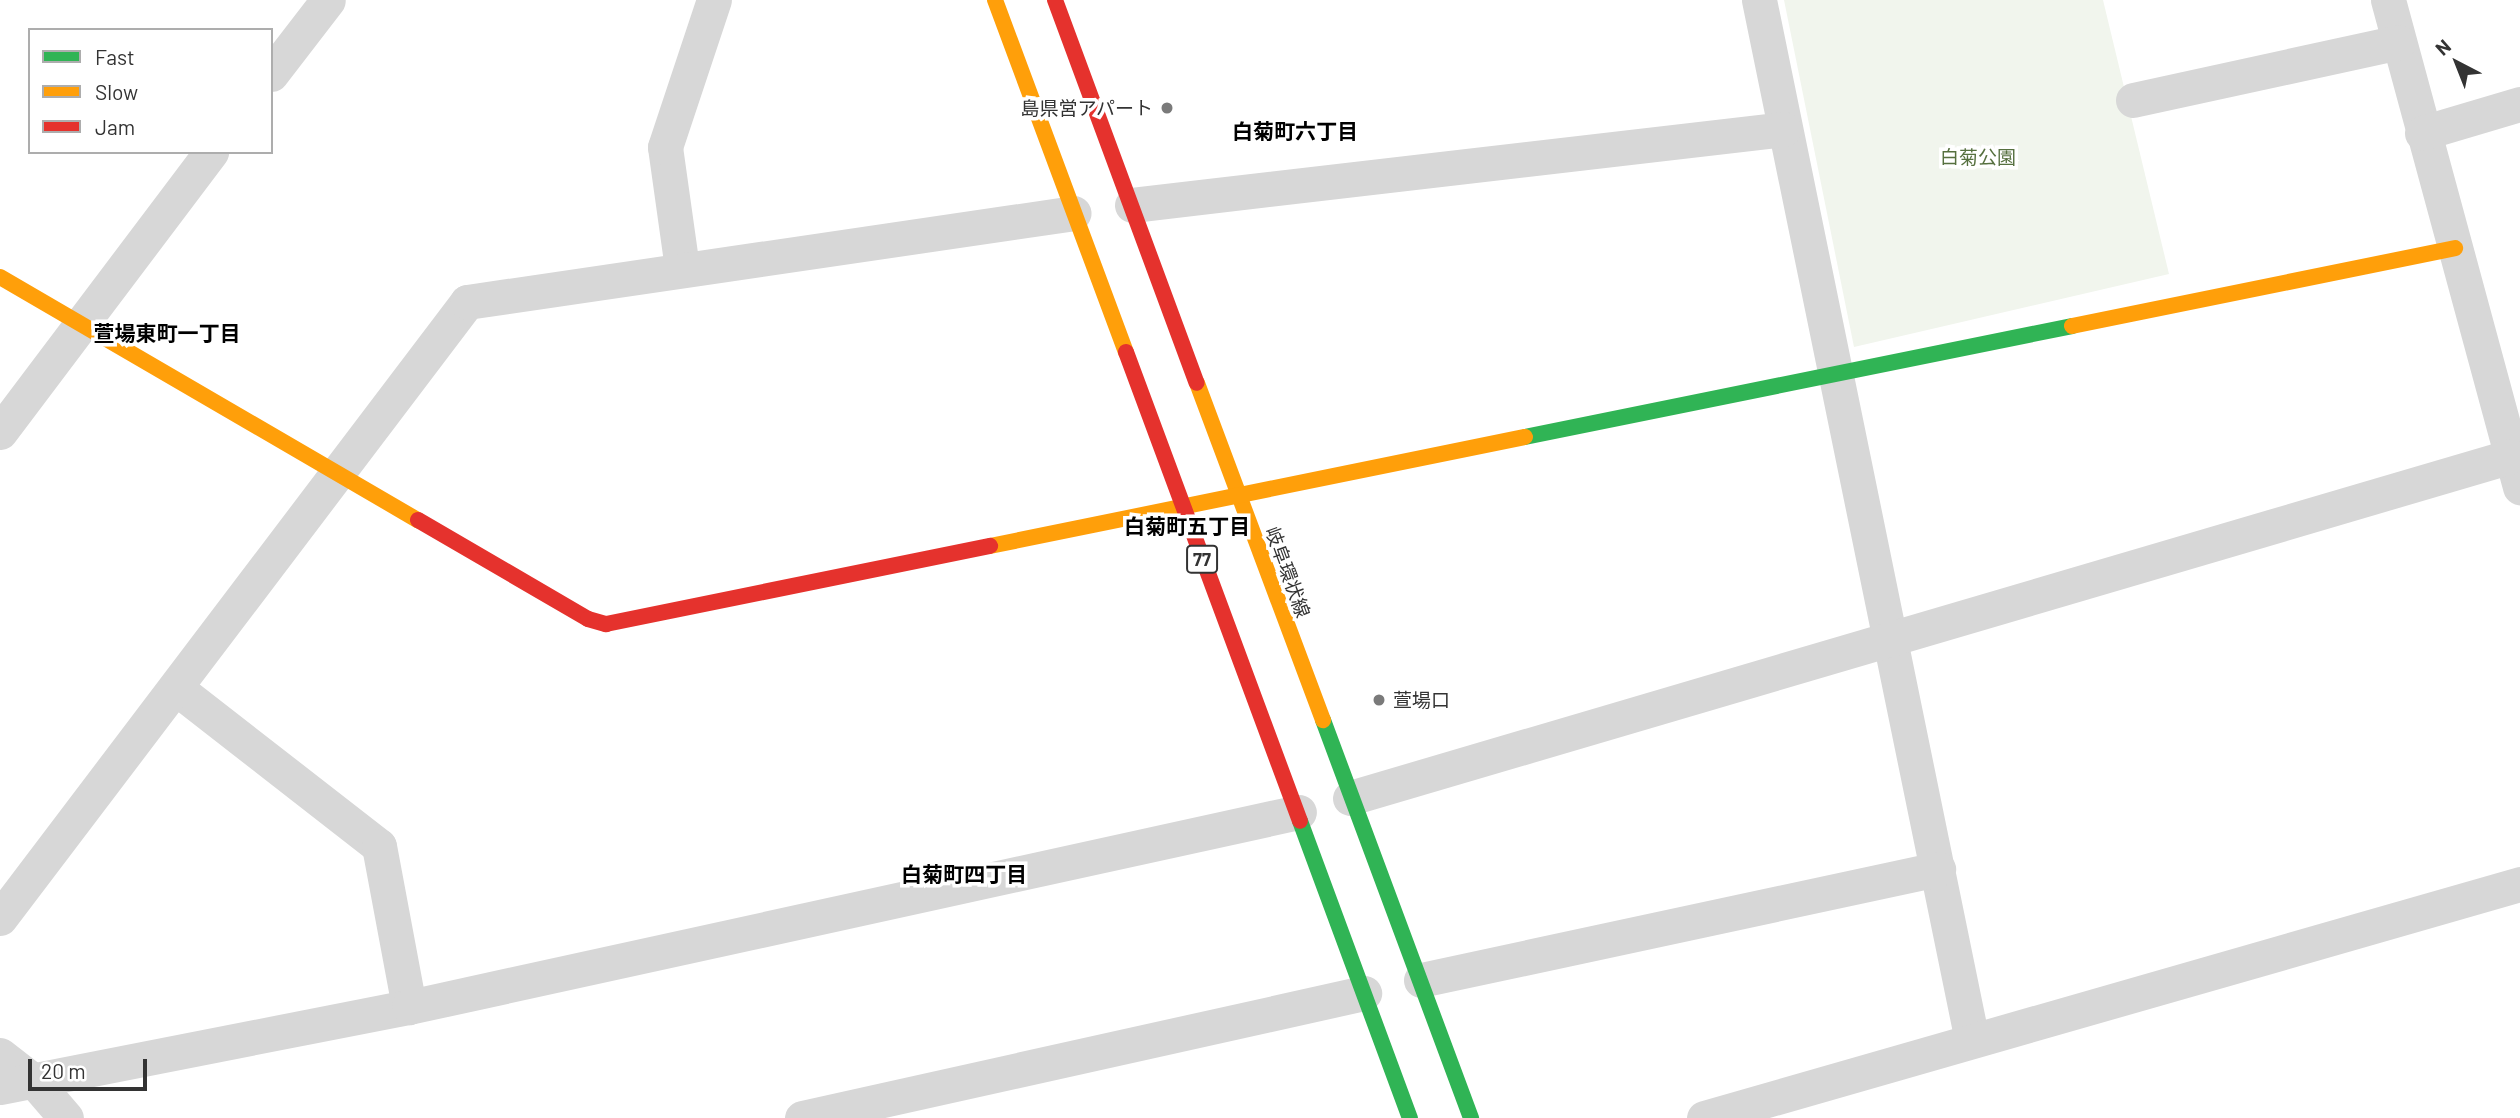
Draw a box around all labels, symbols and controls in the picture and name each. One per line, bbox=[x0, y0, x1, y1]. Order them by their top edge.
legend bbox=[28, 28, 273, 154]
north arrow bbox=[2422, 28, 2492, 98]
text: N bbox=[2430, 34, 2455, 60]
text: Fast bbox=[95, 44, 135, 69]
text: Slow bbox=[95, 79, 138, 104]
place label: 島県営アパート bbox=[1020, 97, 1153, 119]
marker: 島県営アパート bbox=[1159, 100, 1175, 116]
text: Jam bbox=[95, 114, 135, 139]
district label: 白菊町六丁目 bbox=[1232, 118, 1358, 144]
park label: 白菊公園 bbox=[1940, 146, 2016, 168]
district label: 萱場東町一丁目 bbox=[94, 320, 240, 346]
district label: 白菊町五丁目 bbox=[1124, 513, 1250, 539]
street label: 岐阜環状線 bbox=[1261, 523, 1315, 621]
road number: 77 bbox=[1184, 544, 1220, 574]
place label: 萱場口 bbox=[1393, 689, 1450, 711]
marker: 萱場口 bbox=[1371, 692, 1387, 708]
district label: 白菊町四丁目 bbox=[901, 861, 1027, 887]
scale bar bbox=[32, 1044, 150, 1088]
text: 20 m bbox=[41, 1058, 86, 1083]

